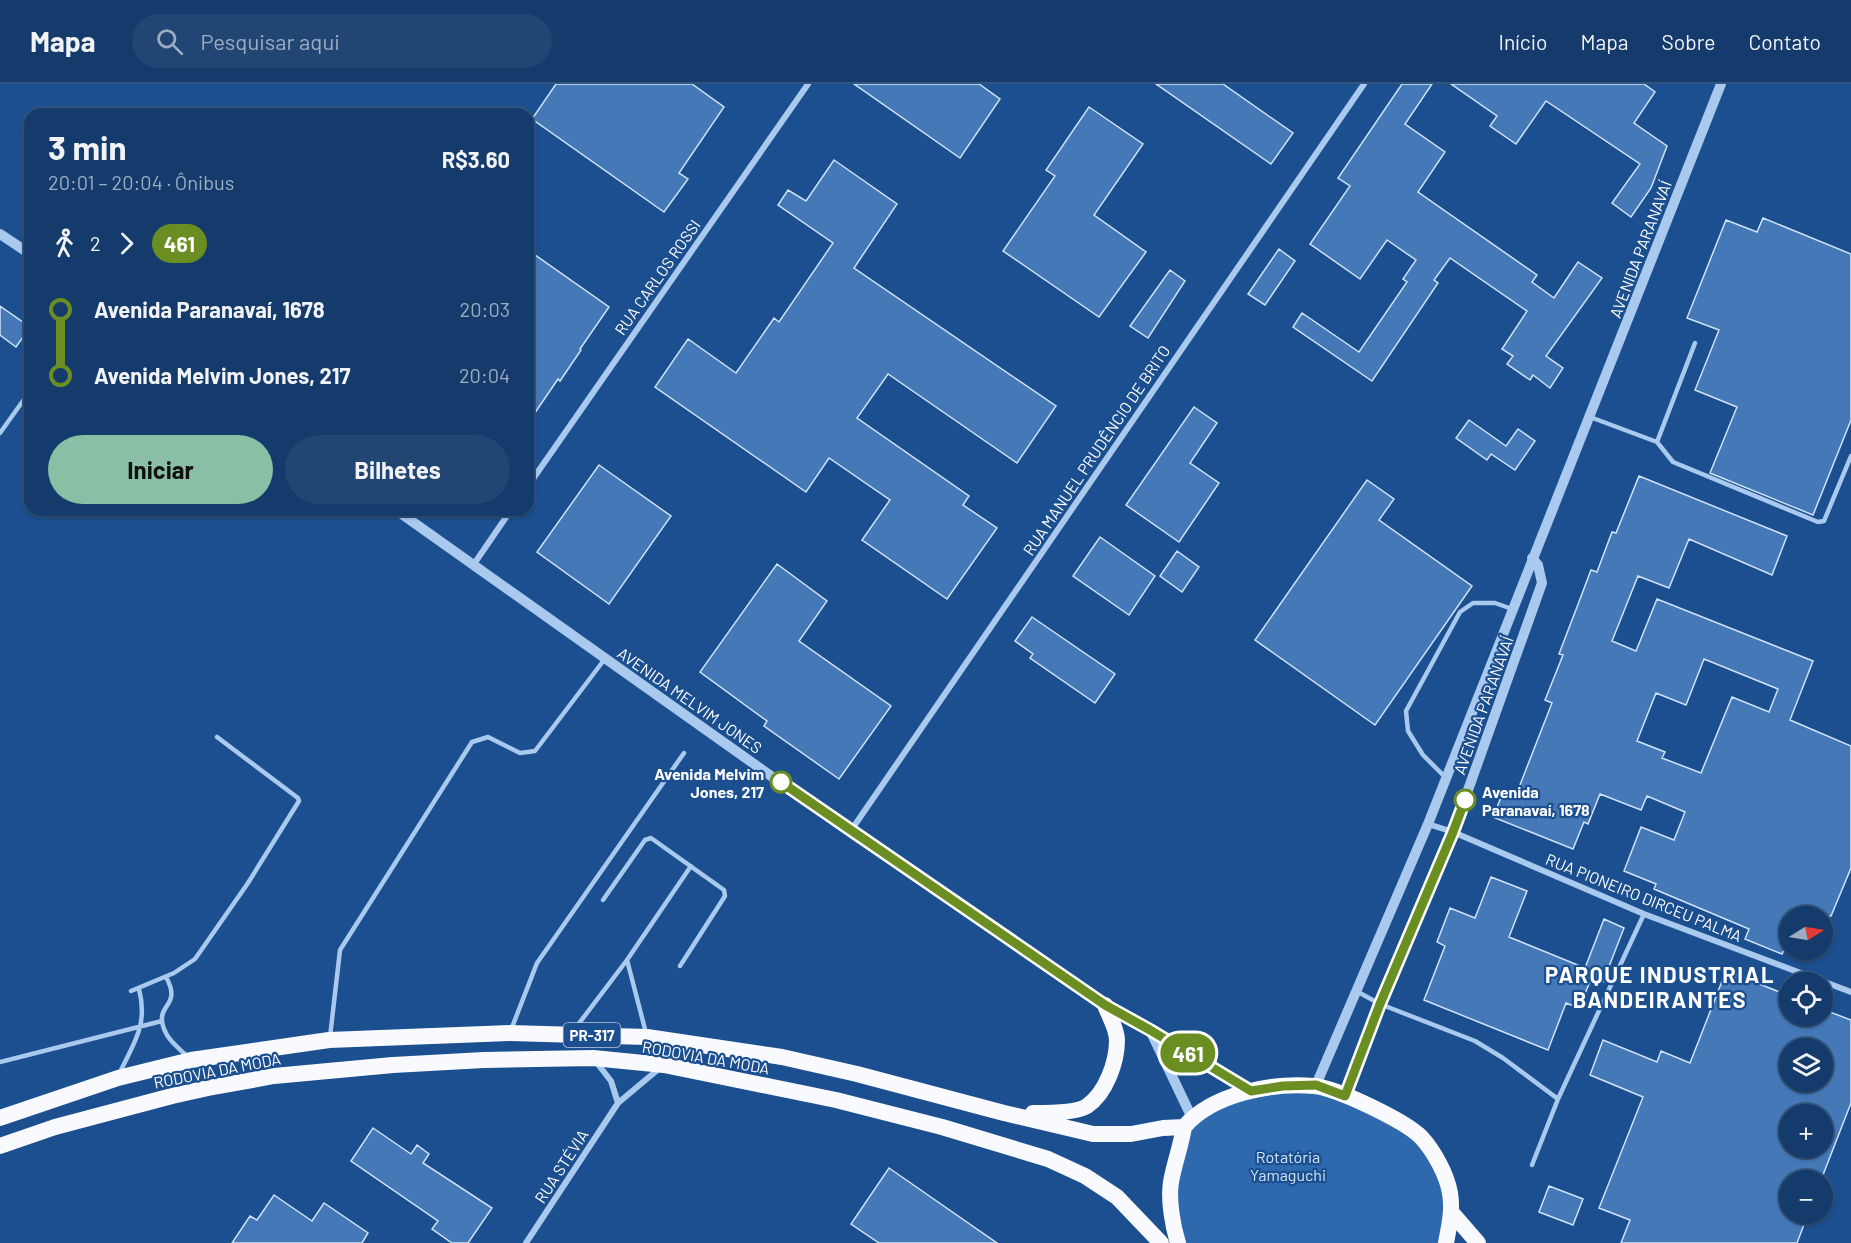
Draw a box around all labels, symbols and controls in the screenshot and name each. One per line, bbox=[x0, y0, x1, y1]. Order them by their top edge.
search box bbox=[132, 14, 552, 68]
text: Mapa bbox=[30, 24, 96, 58]
icon: search bbox=[153, 25, 186, 58]
text: Pesquisar aqui bbox=[201, 28, 340, 54]
text: Início bbox=[1499, 29, 1547, 54]
text: Mapa bbox=[1580, 29, 1629, 54]
text: Sobre bbox=[1662, 29, 1715, 54]
text: Contato bbox=[1748, 29, 1821, 54]
text: 3 min bbox=[48, 127, 126, 167]
text: R$3.60 bbox=[442, 146, 510, 172]
text: 20:01 – 20:04 · Ônibus bbox=[48, 170, 234, 194]
street label: AVENIDA PARANAVAÍ bbox=[1605, 178, 1675, 320]
street label: RUA CARLOS ROSSI bbox=[610, 216, 704, 338]
icon: walk bbox=[48, 227, 81, 260]
icon: forward bbox=[110, 227, 143, 260]
text: 2 bbox=[90, 231, 101, 255]
text: 461 bbox=[164, 231, 195, 256]
text: Avenida Paranavaí, 1678 bbox=[94, 296, 325, 322]
text: 20:03 bbox=[460, 297, 510, 321]
street label: RUA MANUEL PRUDÊNCIO DE BRITO bbox=[1018, 341, 1174, 559]
text: Avenida Melvim Jones, 217 bbox=[94, 362, 350, 388]
text: 20:04 bbox=[459, 363, 510, 387]
button: Iniciar bbox=[48, 435, 273, 504]
button: Bilhetes bbox=[285, 435, 510, 504]
street label: AVENIDA PARANAVAÍ bbox=[1449, 633, 1517, 777]
street label: AVENIDA MELVIM JONES bbox=[614, 643, 766, 757]
place label: Avenida Melvim Jones, 217 bbox=[654, 764, 764, 801]
marker: Avenida Melvim Jones, 217 bbox=[770, 771, 792, 793]
place label: Avenida Paranavaí, 1678 bbox=[1482, 782, 1590, 819]
marker: Avenida Paranavaí, 1678 bbox=[1454, 789, 1476, 811]
street label: RUA PIONEIRO DIRCEU PALMA bbox=[1543, 849, 1745, 945]
north arrow bbox=[1779, 906, 1833, 960]
map controls bbox=[1779, 906, 1833, 1224]
district label: PARQUE INDUSTRIAL BANDEIRANTES bbox=[1545, 961, 1775, 1012]
button: locate bbox=[1779, 972, 1833, 1026]
road number: PR-317 bbox=[564, 1023, 620, 1047]
line badge: 461 bbox=[1154, 1034, 1222, 1072]
street label: RODOVIA DA MODA bbox=[641, 1036, 771, 1078]
button: layers bbox=[1779, 1038, 1833, 1092]
text: 461 bbox=[1172, 1041, 1204, 1066]
street label: RODOVIA DA MODA bbox=[152, 1048, 282, 1092]
button: + bbox=[1779, 1104, 1833, 1158]
street label: RUA STÉVIA bbox=[530, 1125, 592, 1206]
park label: Rotatória Yamaguchi bbox=[1250, 1147, 1326, 1184]
button: − bbox=[1779, 1170, 1833, 1224]

